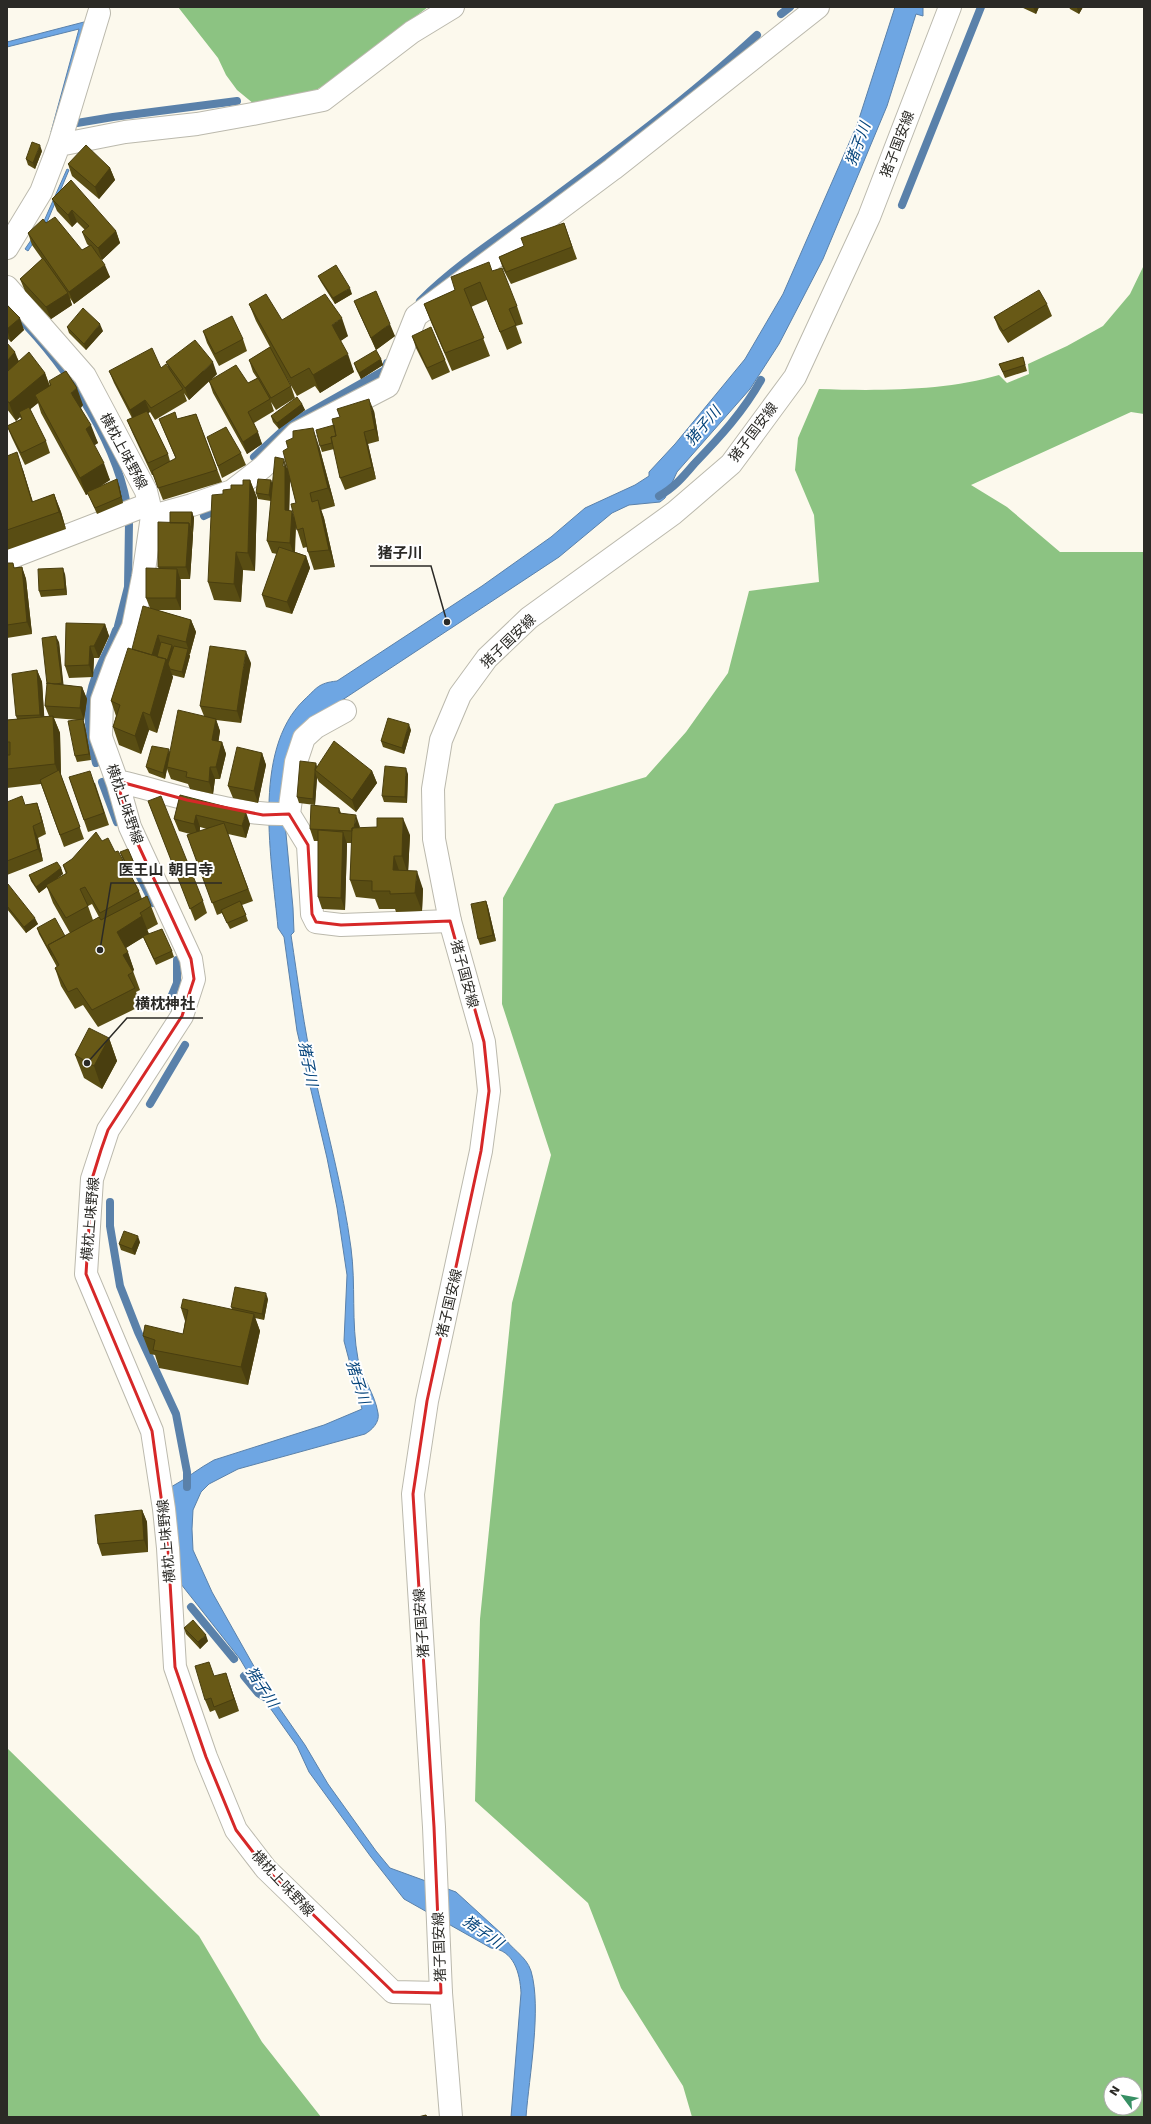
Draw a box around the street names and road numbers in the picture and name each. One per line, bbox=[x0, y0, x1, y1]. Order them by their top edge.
street label: 猪子国安線 bbox=[877, 108, 917, 180]
street label: 猪子国安線 bbox=[726, 399, 780, 465]
street label: 横枕上味野線 bbox=[97, 410, 151, 492]
street label: 猪子国安線 bbox=[477, 611, 539, 671]
street label: 横枕上味野線 bbox=[104, 762, 146, 846]
street label: 猪子国安線 bbox=[448, 938, 482, 1010]
street label: 横枕上味野線 bbox=[78, 1176, 102, 1262]
street label: 猪子国安線 bbox=[433, 1267, 465, 1339]
street label: 横枕上味野線 bbox=[154, 1498, 178, 1584]
street label: 猪子国安線 bbox=[411, 1588, 431, 1658]
street label: 横枕上味野線 bbox=[249, 1847, 317, 1919]
street label: 猪子国安線 bbox=[430, 1912, 448, 1982]

